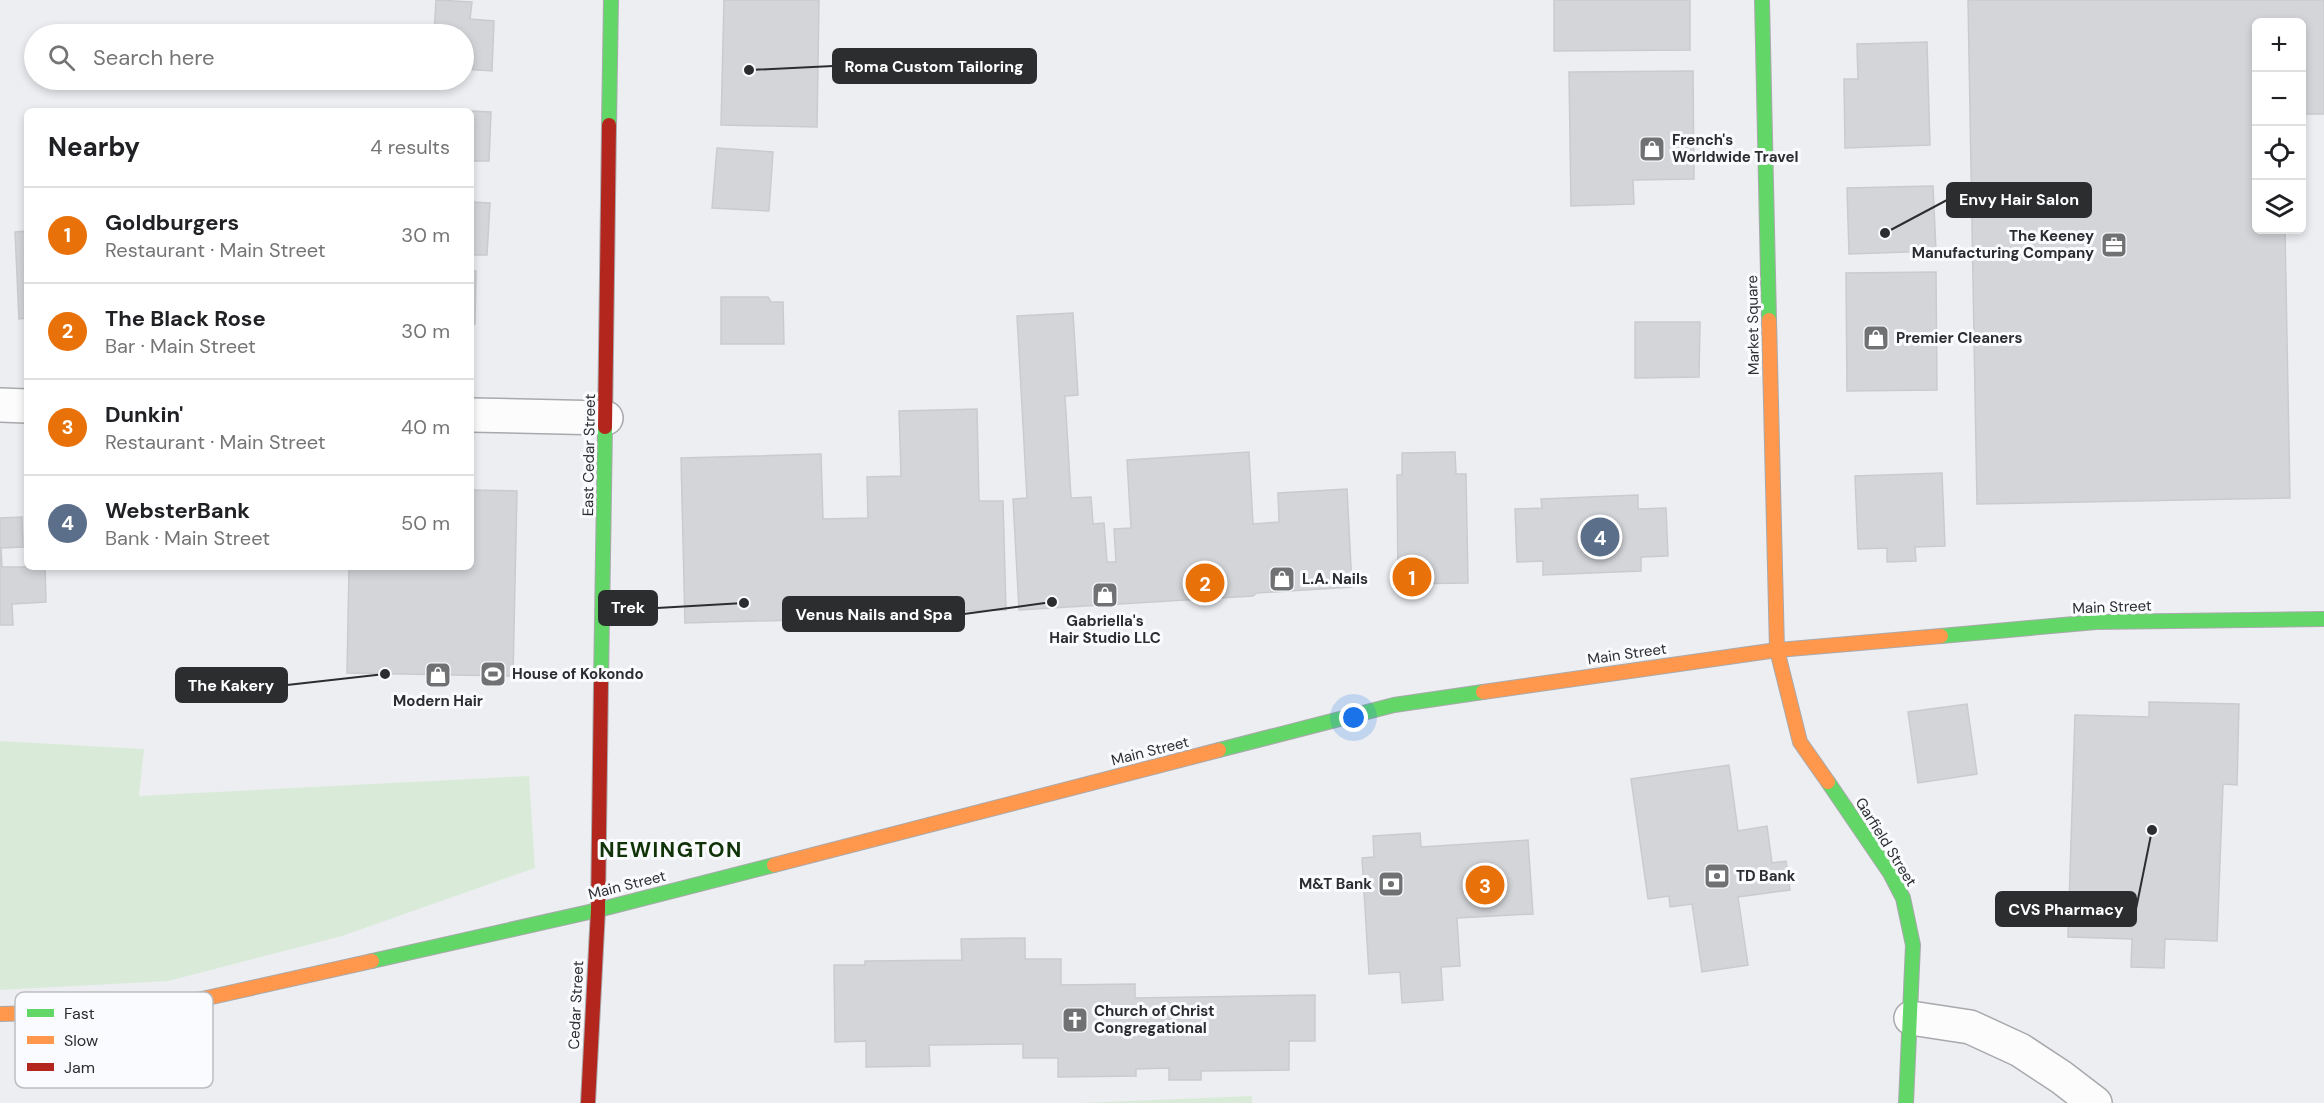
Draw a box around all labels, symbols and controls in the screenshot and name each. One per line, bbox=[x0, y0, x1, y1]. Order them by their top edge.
map controls bbox=[2252, 18, 2306, 234]
button: + bbox=[2252, 18, 2306, 72]
search box bbox=[24, 24, 474, 90]
icon: search bbox=[45, 41, 78, 74]
text: Search here bbox=[93, 43, 214, 72]
callout: Roma Custom Tailoring bbox=[833, 49, 1036, 83]
text: Roma Custom Tailoring bbox=[844, 56, 1024, 77]
button: − bbox=[2252, 72, 2306, 126]
button: locate bbox=[2252, 126, 2306, 180]
text: Nearby bbox=[48, 130, 140, 164]
place label: French's Worldwide Travel bbox=[1672, 130, 1798, 167]
text: 4 results bbox=[370, 134, 450, 160]
shop icon: French's Worldwide Travel bbox=[1637, 134, 1667, 164]
button: layers bbox=[2252, 180, 2306, 234]
callout: Envy Hair Salon bbox=[1947, 183, 2091, 217]
text: Envy Hair Salon bbox=[1959, 189, 2079, 210]
text: Goldburgers bbox=[105, 208, 239, 237]
text: 1 bbox=[64, 222, 71, 248]
text: 30 m bbox=[401, 222, 450, 248]
place label: The Keeney Manufacturing Company bbox=[1912, 226, 2094, 263]
office icon: The Keeney Manufacturing Company bbox=[2099, 230, 2129, 260]
text: Restaurant · Main Street bbox=[105, 237, 326, 263]
street label: Market Square bbox=[1742, 275, 1764, 375]
text: The Black Rose bbox=[105, 304, 266, 333]
text: 2 bbox=[62, 318, 73, 344]
text: 30 m bbox=[401, 318, 450, 344]
shop icon: Premier Cleaners bbox=[1861, 323, 1891, 353]
place label: Premier Cleaners bbox=[1896, 328, 2022, 348]
text: Bar · Main Street bbox=[105, 333, 256, 359]
street label: East Cedar Street bbox=[578, 393, 600, 516]
text: Dunkin' bbox=[105, 400, 183, 429]
text: 3 bbox=[61, 414, 74, 440]
text: 40 m bbox=[401, 414, 450, 440]
text: Restaurant · Main Street bbox=[105, 429, 326, 455]
text: WebsterBank bbox=[105, 496, 250, 525]
text: 4 bbox=[61, 510, 74, 536]
text: 50 m bbox=[401, 510, 450, 536]
pin: 4 bbox=[1580, 514, 1620, 560]
text: Bank · Main Street bbox=[105, 525, 270, 551]
pin: 1 bbox=[1392, 554, 1432, 600]
pin: 2 bbox=[1186, 560, 1224, 606]
shop icon: L.A. Nails bbox=[1267, 564, 1297, 594]
place label: L.A. Nails bbox=[1302, 569, 1368, 589]
shop icon: Gabriella's Hair Studio LLC bbox=[1090, 580, 1120, 610]
callout: Trek bbox=[599, 591, 657, 625]
street label: Main Street bbox=[2072, 596, 2152, 618]
text: Trek bbox=[611, 597, 646, 618]
callout: Venus Nails and Spa bbox=[783, 597, 964, 631]
text: Venus Nails and Spa bbox=[796, 604, 952, 625]
place label: Gabriella's Hair Studio LLC bbox=[1049, 611, 1161, 648]
street label: Main Street bbox=[1586, 639, 1668, 669]
sports icon: House of Kokondo bbox=[478, 659, 508, 689]
shop icon: Modern Hair bbox=[423, 660, 453, 690]
place label: House of Kokondo bbox=[512, 664, 644, 684]
callout: The Kakery bbox=[176, 668, 287, 702]
text: The Kakery bbox=[188, 675, 275, 696]
place label: Modern Hair bbox=[393, 691, 483, 711]
your location bbox=[1339, 703, 1368, 732]
street label: Main Street bbox=[1109, 732, 1191, 770]
street label: Garfield Street bbox=[1851, 794, 1921, 890]
district label: NEWINGTON bbox=[599, 836, 743, 864]
bank icon: TD Bank bbox=[1702, 861, 1732, 891]
pin: 3 bbox=[1466, 862, 1504, 908]
street label: Main Street bbox=[586, 866, 668, 904]
place label: TD Bank bbox=[1736, 866, 1796, 886]
bank icon: M&T Bank bbox=[1376, 869, 1406, 899]
place label: M&T Bank bbox=[1299, 874, 1372, 894]
callout: CVS Pharmacy bbox=[1996, 892, 2136, 926]
text: CVS Pharmacy bbox=[2008, 899, 2124, 920]
street label: Cedar Street bbox=[564, 960, 588, 1050]
legend bbox=[15, 992, 213, 1088]
place label: Church of Christ Congregational bbox=[1094, 1001, 1215, 1038]
text: Fast bbox=[64, 1003, 95, 1024]
church icon: Church of Christ Congregational bbox=[1060, 1005, 1090, 1035]
text: Slow bbox=[64, 1030, 98, 1051]
text: Jam bbox=[64, 1057, 95, 1078]

